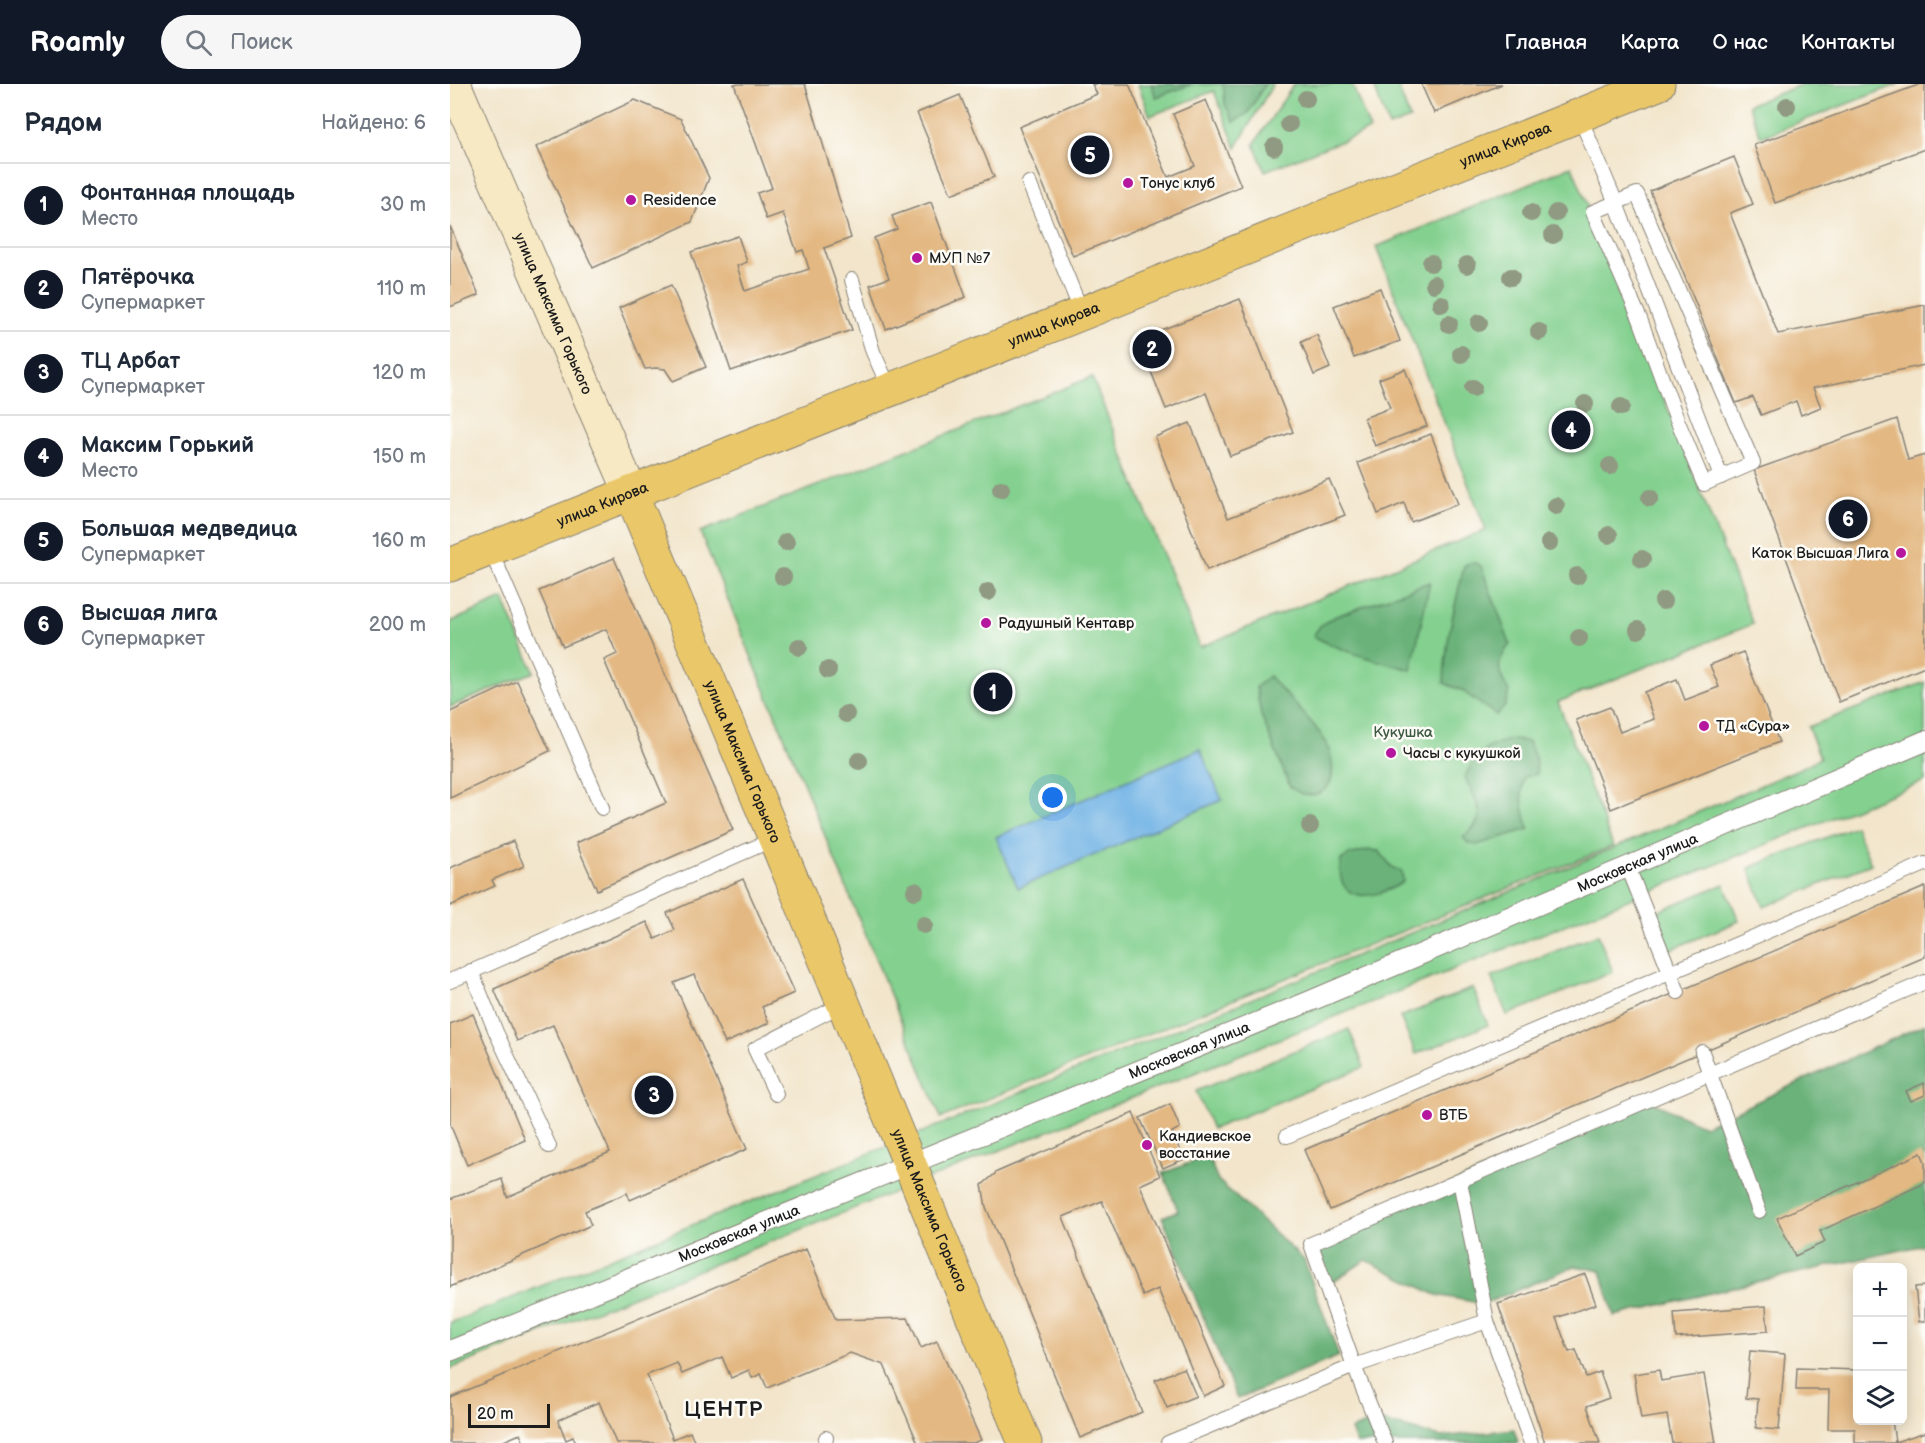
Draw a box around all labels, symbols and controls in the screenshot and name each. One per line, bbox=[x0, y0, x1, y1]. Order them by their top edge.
search box bbox=[161, 15, 581, 69]
text: Roamly bbox=[30, 26, 125, 59]
icon: search bbox=[182, 26, 215, 59]
text: Поиск bbox=[230, 29, 293, 56]
text: Главная bbox=[1504, 30, 1587, 55]
text: Карта bbox=[1620, 30, 1679, 55]
text: О нас bbox=[1712, 30, 1768, 55]
text: Контакты bbox=[1801, 30, 1895, 55]
text: Рядом bbox=[24, 108, 102, 139]
text: Найдено: 6 bbox=[321, 111, 426, 135]
street label: улица Кирова bbox=[1457, 118, 1554, 171]
pin: 5 bbox=[1070, 132, 1110, 178]
place label: Тонус клуб bbox=[1140, 174, 1215, 193]
marker: Тонус клуб bbox=[1121, 176, 1135, 190]
text: Фонтанная площадь bbox=[81, 180, 295, 207]
place label: Residence bbox=[643, 191, 716, 210]
text: 1 bbox=[39, 193, 48, 217]
text: 30 m bbox=[380, 193, 426, 217]
marker: Residence bbox=[624, 193, 638, 207]
text: Место bbox=[81, 207, 138, 231]
street label: улица Максима Горького bbox=[510, 230, 597, 397]
place label: МУП №7 bbox=[929, 249, 991, 268]
marker: МУП №7 bbox=[910, 251, 924, 265]
text: Пятёрочка bbox=[81, 264, 194, 291]
text: 2 bbox=[38, 277, 49, 301]
text: 110 m bbox=[377, 277, 426, 301]
text: Супермаркет bbox=[81, 291, 205, 315]
street label: улица Кирова bbox=[1005, 298, 1102, 351]
pin: 2 bbox=[1132, 326, 1172, 372]
text: ТЦ Арбат bbox=[81, 348, 180, 375]
text: 3 bbox=[38, 361, 49, 385]
text: 120 m bbox=[373, 361, 426, 385]
text: Супермаркет bbox=[81, 375, 205, 399]
pin: 4 bbox=[1552, 408, 1590, 452]
text: Максим Горький bbox=[81, 432, 254, 459]
text: 4 bbox=[38, 445, 49, 469]
text: 150 m bbox=[373, 445, 426, 469]
text: Место bbox=[81, 459, 138, 483]
street label: улица Кирова bbox=[554, 478, 651, 531]
pin: 6 bbox=[1828, 496, 1868, 542]
text: Большая медведица bbox=[81, 516, 297, 543]
text: 5 bbox=[38, 529, 49, 553]
text: 160 m bbox=[372, 529, 426, 553]
text: Супермаркет bbox=[81, 543, 205, 567]
place label: Каток Высшая Лига bbox=[1751, 544, 1889, 563]
marker: Каток Высшая Лига bbox=[1894, 546, 1908, 560]
text: Высшая лига bbox=[81, 600, 217, 627]
text: 6 bbox=[37, 613, 50, 637]
text: 200 m bbox=[369, 613, 426, 637]
place label: Радушный Кентавр bbox=[998, 614, 1135, 633]
marker: Радушный Кентавр bbox=[979, 616, 993, 630]
text: Супермаркет bbox=[81, 627, 205, 651]
pin: 1 bbox=[974, 670, 1012, 714]
street label: улица Максима Горького bbox=[700, 678, 785, 846]
place label: ТД «Сура» bbox=[1716, 717, 1790, 736]
marker: ТД «Сура» bbox=[1697, 719, 1711, 733]
park label: Кукушка bbox=[1373, 723, 1433, 742]
place label: Часы с кукушкой bbox=[1403, 744, 1521, 763]
marker: Часы с кукушкой bbox=[1384, 746, 1398, 760]
your location bbox=[1038, 783, 1067, 812]
street label: Московская улица bbox=[1574, 829, 1701, 897]
street label: Московская улица bbox=[1126, 1017, 1253, 1083]
pin: 3 bbox=[634, 1072, 674, 1118]
place label: ВТБ bbox=[1439, 1106, 1468, 1125]
marker: ВТБ bbox=[1420, 1108, 1434, 1122]
street label: улица Максима Горького bbox=[888, 1126, 972, 1295]
place label: Кандиевское восстание bbox=[1159, 1127, 1251, 1163]
marker: Кандиевское восстание bbox=[1140, 1138, 1154, 1152]
street label: Московская улица bbox=[676, 1200, 803, 1267]
map controls bbox=[1853, 1263, 1907, 1425]
button: + bbox=[1853, 1263, 1907, 1317]
button: − bbox=[1853, 1317, 1907, 1371]
button: layers bbox=[1853, 1371, 1907, 1425]
district label: ЦЕНТР bbox=[684, 1397, 764, 1422]
scale bar bbox=[468, 1401, 550, 1428]
text: 20 m bbox=[477, 1405, 513, 1424]

